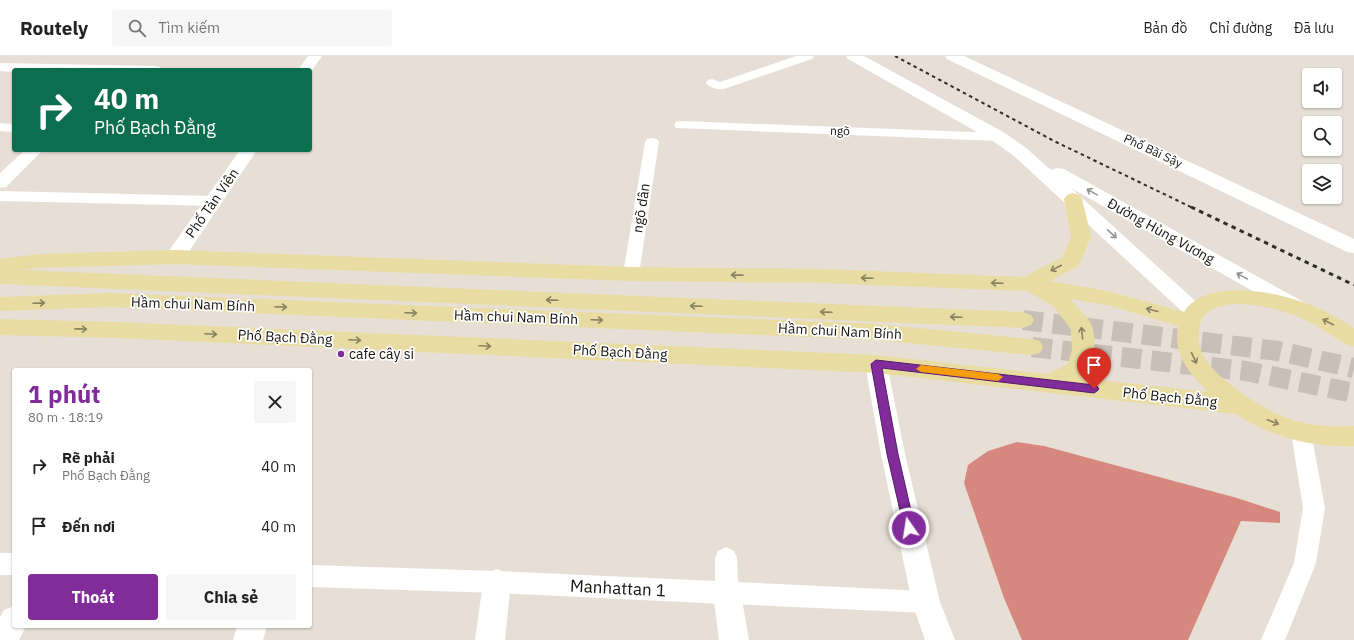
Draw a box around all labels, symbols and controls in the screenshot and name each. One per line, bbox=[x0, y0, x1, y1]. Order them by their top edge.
search box bbox=[112, 10, 392, 46]
text: Routely bbox=[20, 16, 88, 40]
icon: search bbox=[126, 17, 148, 39]
text: Tìm kiếm bbox=[158, 18, 220, 37]
text: Bản đồ bbox=[1143, 19, 1187, 37]
text: Chỉ đường bbox=[1209, 19, 1272, 37]
text: Đã lưu bbox=[1294, 19, 1334, 37]
map controls bbox=[1302, 68, 1342, 204]
button: sound bbox=[1302, 68, 1342, 108]
text: 40 m bbox=[94, 80, 159, 117]
icon: right bbox=[28, 84, 80, 136]
text: Phố Bạch Đằng bbox=[94, 116, 216, 139]
button: search bbox=[1302, 116, 1342, 156]
street label: ngõ bbox=[830, 123, 850, 138]
street label: Phố Bãi Sậy bbox=[1121, 130, 1185, 171]
button: layers bbox=[1302, 164, 1342, 204]
street label: Phố Tản Viên bbox=[181, 165, 243, 241]
street label: ngõ dân bbox=[628, 182, 654, 234]
one-way arrow bbox=[1086, 188, 1098, 196]
street label: Đường Hùng Vương bbox=[1104, 194, 1218, 268]
one-way arrow bbox=[1107, 230, 1117, 239]
one-way arrow bbox=[1050, 265, 1062, 273]
one-way arrow bbox=[731, 271, 744, 279]
one-way arrow bbox=[1237, 272, 1249, 280]
one-way arrow bbox=[861, 274, 874, 282]
one-way arrow bbox=[991, 279, 1004, 286]
street label: Hầm chui Nam Bính bbox=[131, 293, 255, 315]
one-way arrow bbox=[546, 296, 559, 303]
one-way arrow bbox=[32, 299, 45, 306]
one-way arrow bbox=[690, 302, 703, 310]
one-way arrow bbox=[274, 304, 287, 311]
street label: Hầm chui Nam Bính bbox=[454, 306, 578, 328]
one-way arrow bbox=[1146, 306, 1159, 313]
one-way arrow bbox=[820, 308, 833, 315]
one-way arrow bbox=[404, 309, 417, 316]
one-way arrow bbox=[950, 314, 963, 321]
one-way arrow bbox=[590, 317, 603, 324]
one-way arrow bbox=[1323, 318, 1335, 326]
street label: Hầm chui Nam Bính bbox=[778, 319, 902, 343]
one-way arrow bbox=[74, 325, 87, 333]
street label: Phố Bạch Đằng bbox=[237, 326, 333, 348]
one-way arrow bbox=[1078, 327, 1085, 340]
one-way arrow bbox=[204, 330, 217, 338]
one-way arrow bbox=[348, 337, 361, 344]
street label: Phố Bạch Đằng bbox=[572, 341, 668, 363]
one-way arrow bbox=[478, 342, 491, 350]
place label: cafe cây si bbox=[349, 345, 414, 363]
pin bbox=[1077, 348, 1111, 389]
marker: cafe cây si bbox=[336, 349, 346, 359]
one-way arrow bbox=[1191, 352, 1198, 364]
icon: arrive bbox=[1083, 354, 1105, 376]
text: 1 phút bbox=[28, 378, 100, 410]
button: close bbox=[254, 381, 296, 423]
street label: Phố Bạch Đằng bbox=[1122, 383, 1219, 411]
text: 80 m · 18:19 bbox=[28, 409, 103, 426]
one-way arrow bbox=[1267, 419, 1279, 427]
text: Rẽ phải bbox=[62, 448, 115, 467]
icon: right bbox=[28, 455, 50, 477]
text: 40 m bbox=[261, 457, 296, 476]
text: Phố Bạch Đằng bbox=[62, 467, 150, 484]
position arrow bbox=[888, 507, 930, 549]
icon: arrive bbox=[28, 515, 50, 537]
text: Đến nơi bbox=[62, 517, 115, 536]
text: 40 m bbox=[261, 517, 296, 536]
button: Thoát bbox=[28, 574, 158, 620]
button: Chia sẻ bbox=[166, 574, 296, 620]
street label: Manhattan 1 bbox=[569, 575, 667, 601]

